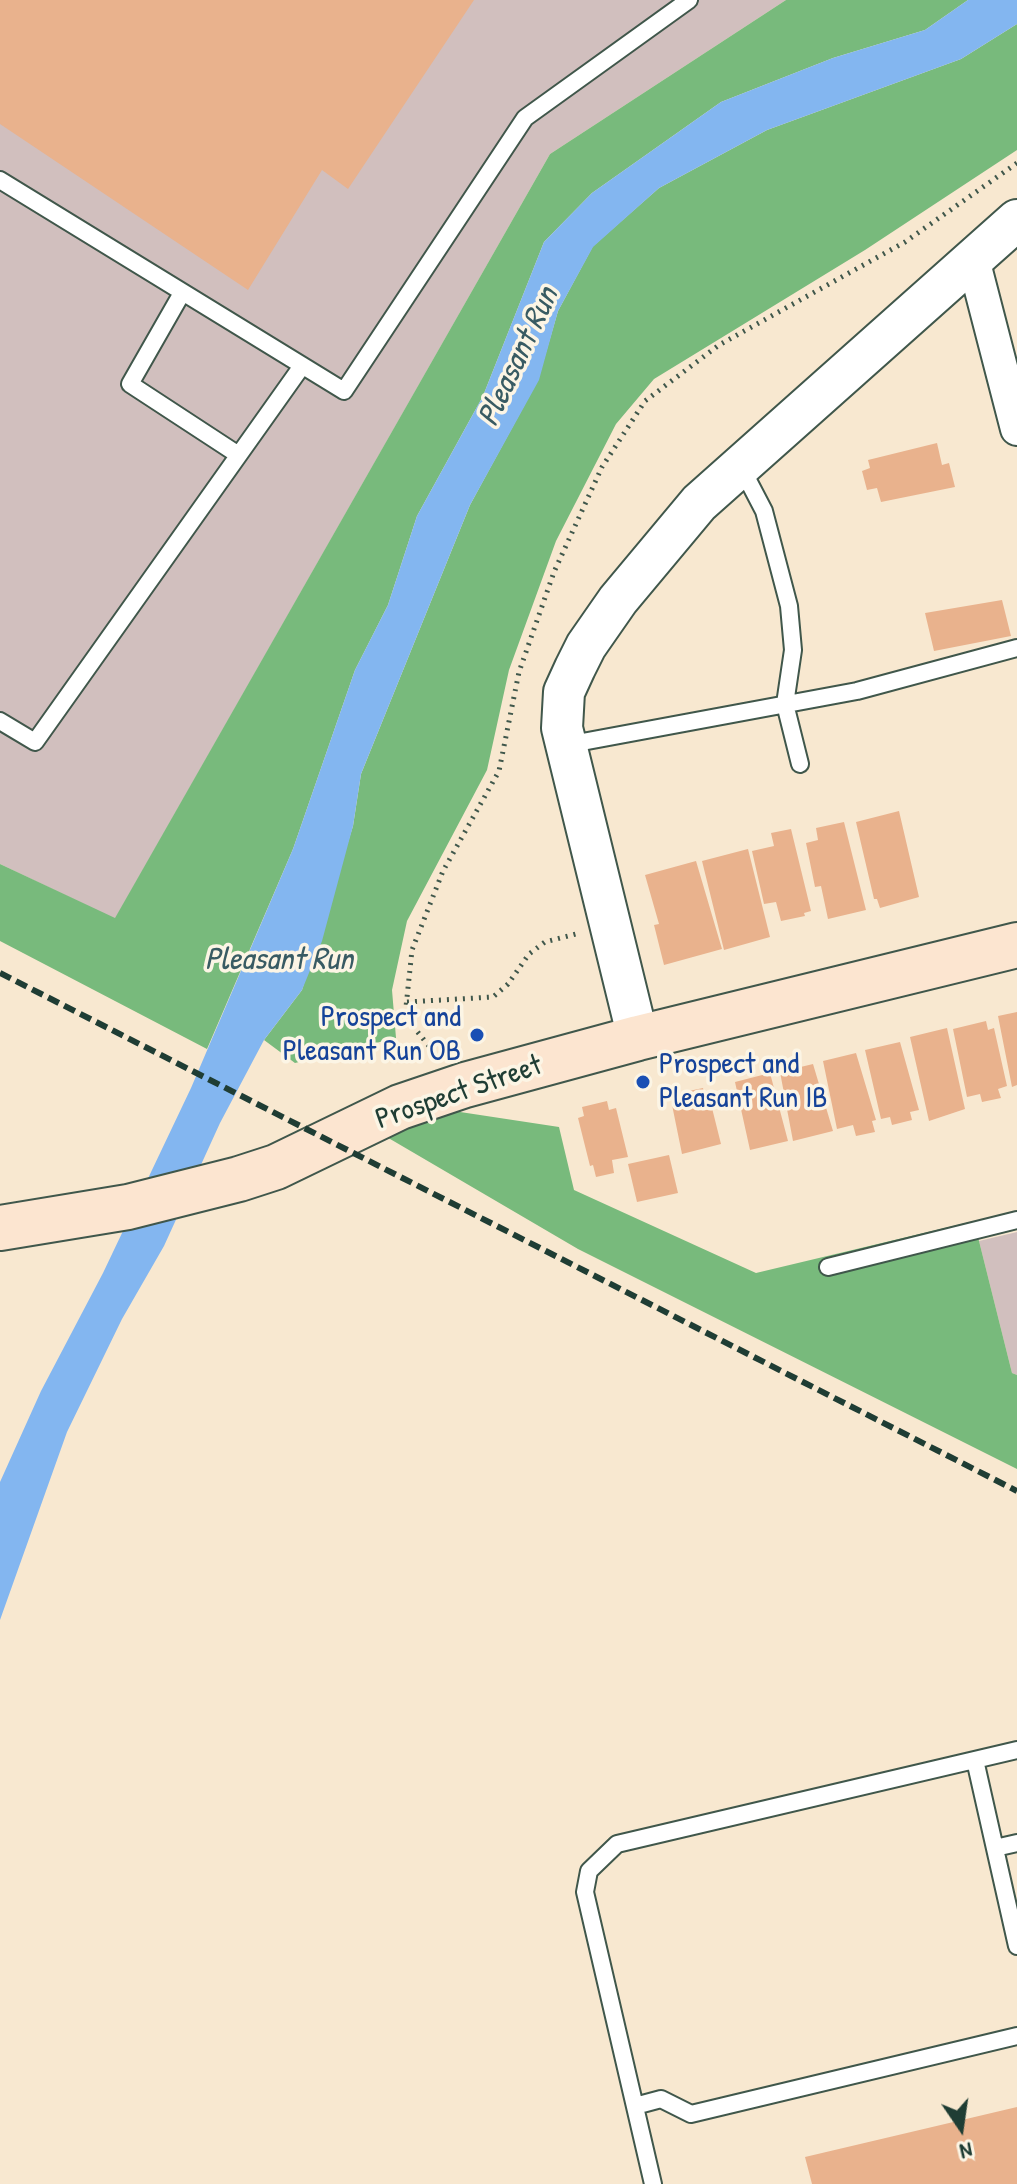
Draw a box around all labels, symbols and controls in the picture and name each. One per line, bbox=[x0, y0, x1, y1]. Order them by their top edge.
water label: Pleasant Run bbox=[470, 282, 568, 432]
water label: Pleasant Run bbox=[205, 941, 353, 979]
place label: Prospect and Pleasant Run OB bbox=[283, 1000, 461, 1070]
marker: Prospect and Pleasant Run OB bbox=[468, 1026, 486, 1044]
place label: Prospect and Pleasant Run IB bbox=[659, 1047, 828, 1118]
street label: Prospect Street bbox=[371, 1048, 547, 1138]
marker: Prospect and Pleasant Run IB bbox=[634, 1073, 652, 1091]
north arrow bbox=[921, 2088, 1001, 2168]
text: N bbox=[957, 2135, 975, 2167]

